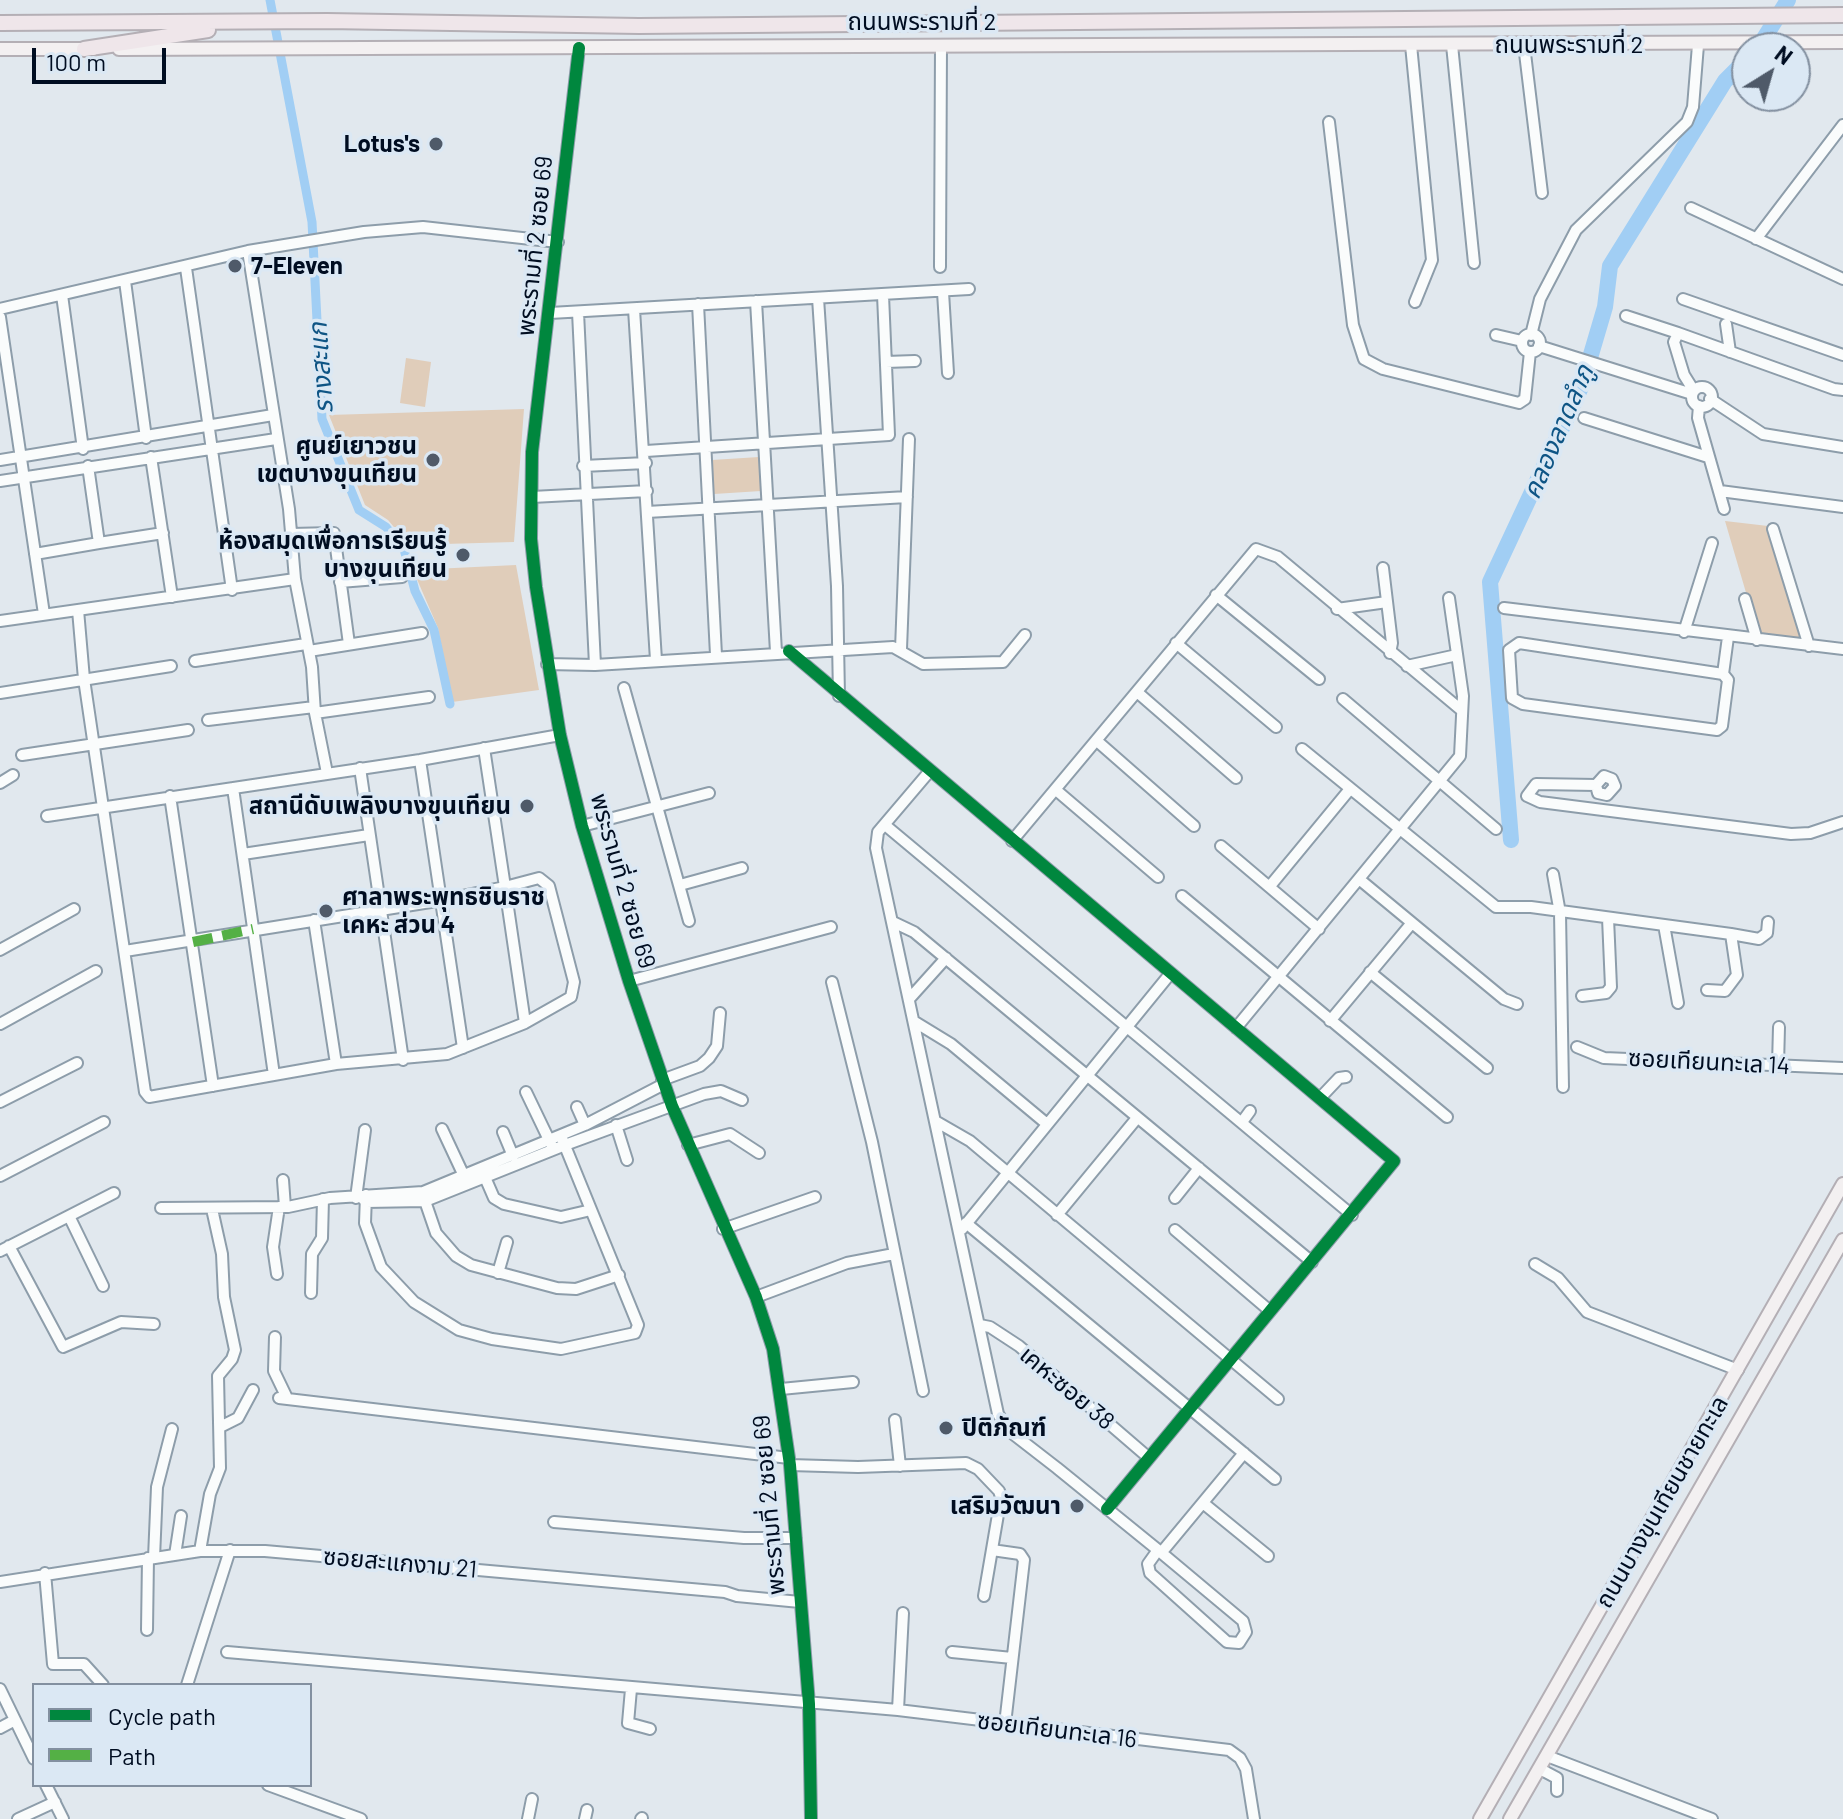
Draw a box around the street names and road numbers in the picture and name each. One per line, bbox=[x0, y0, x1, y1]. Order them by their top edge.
street label: ถนนพระรามที่ 2 bbox=[848, 8, 996, 36]
street label: ถนนพระรามที่ 2 bbox=[1495, 31, 1643, 59]
street label: พระรามที่ 2 ซอย 69 bbox=[511, 155, 559, 337]
street label: พระรามที่ 2 ซอย 69 bbox=[584, 790, 662, 972]
street label: ซอยเทียนทะเล 14 bbox=[1627, 1043, 1791, 1081]
street label: เคหะซอย 38 bbox=[1014, 1340, 1120, 1436]
street label: ถนนบางขุนเทียนชายทะเล bbox=[1590, 1391, 1734, 1613]
street label: พระรามที่ 2 ซอย 69 bbox=[747, 1414, 791, 1596]
street label: ซอยสะแกงาม 21 bbox=[322, 1542, 478, 1584]
street label: ซอยเทียนทะเล 16 bbox=[975, 1706, 1139, 1754]

